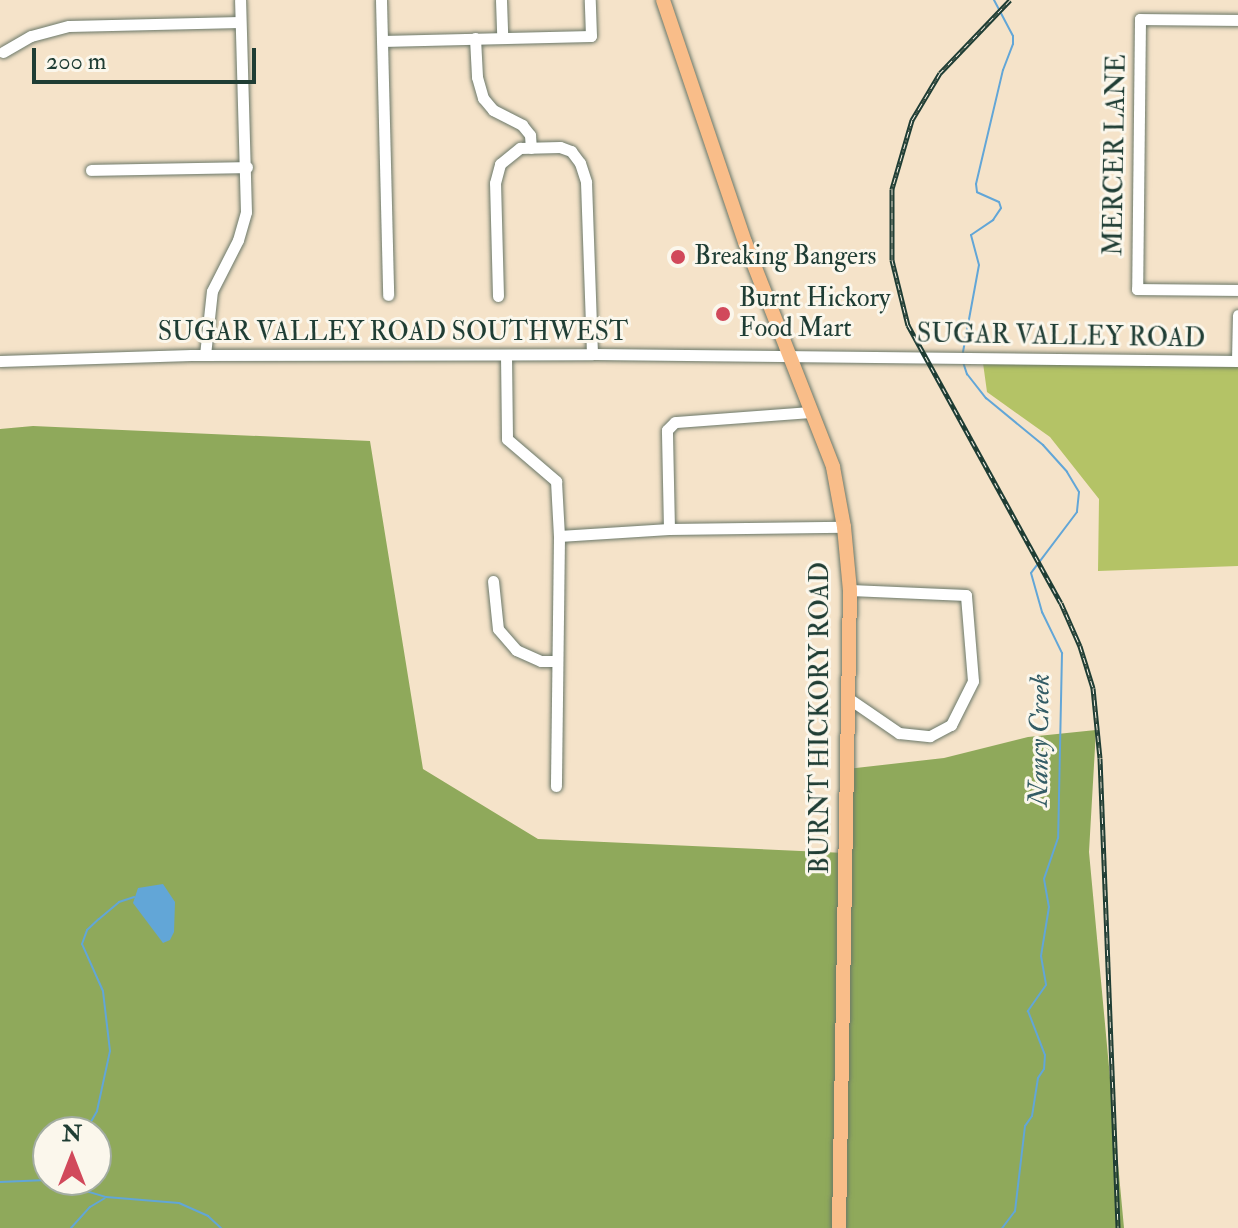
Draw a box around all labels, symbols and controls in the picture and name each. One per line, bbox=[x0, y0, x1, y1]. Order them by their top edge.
scale bar bbox=[36, 32, 260, 82]
text: 200 m bbox=[46, 46, 106, 77]
street label: MERCER LANE bbox=[1099, 54, 1133, 256]
place label: Breaking Bangers bbox=[694, 241, 877, 273]
marker: Breaking Bangers bbox=[669, 248, 687, 266]
place label: Burnt Hickory Food Mart bbox=[739, 283, 891, 344]
marker: Burnt Hickory Food Mart bbox=[714, 305, 732, 323]
street label: SUGAR VALLEY ROAD SOUTHWEST bbox=[158, 317, 628, 349]
street label: SUGAR VALLEY ROAD bbox=[917, 319, 1205, 355]
street label: BURNT HICKORY ROAD bbox=[805, 562, 837, 874]
water label: Nancy Creek bbox=[1022, 673, 1058, 807]
north arrow bbox=[32, 1116, 112, 1196]
text: N bbox=[62, 1120, 82, 1148]

